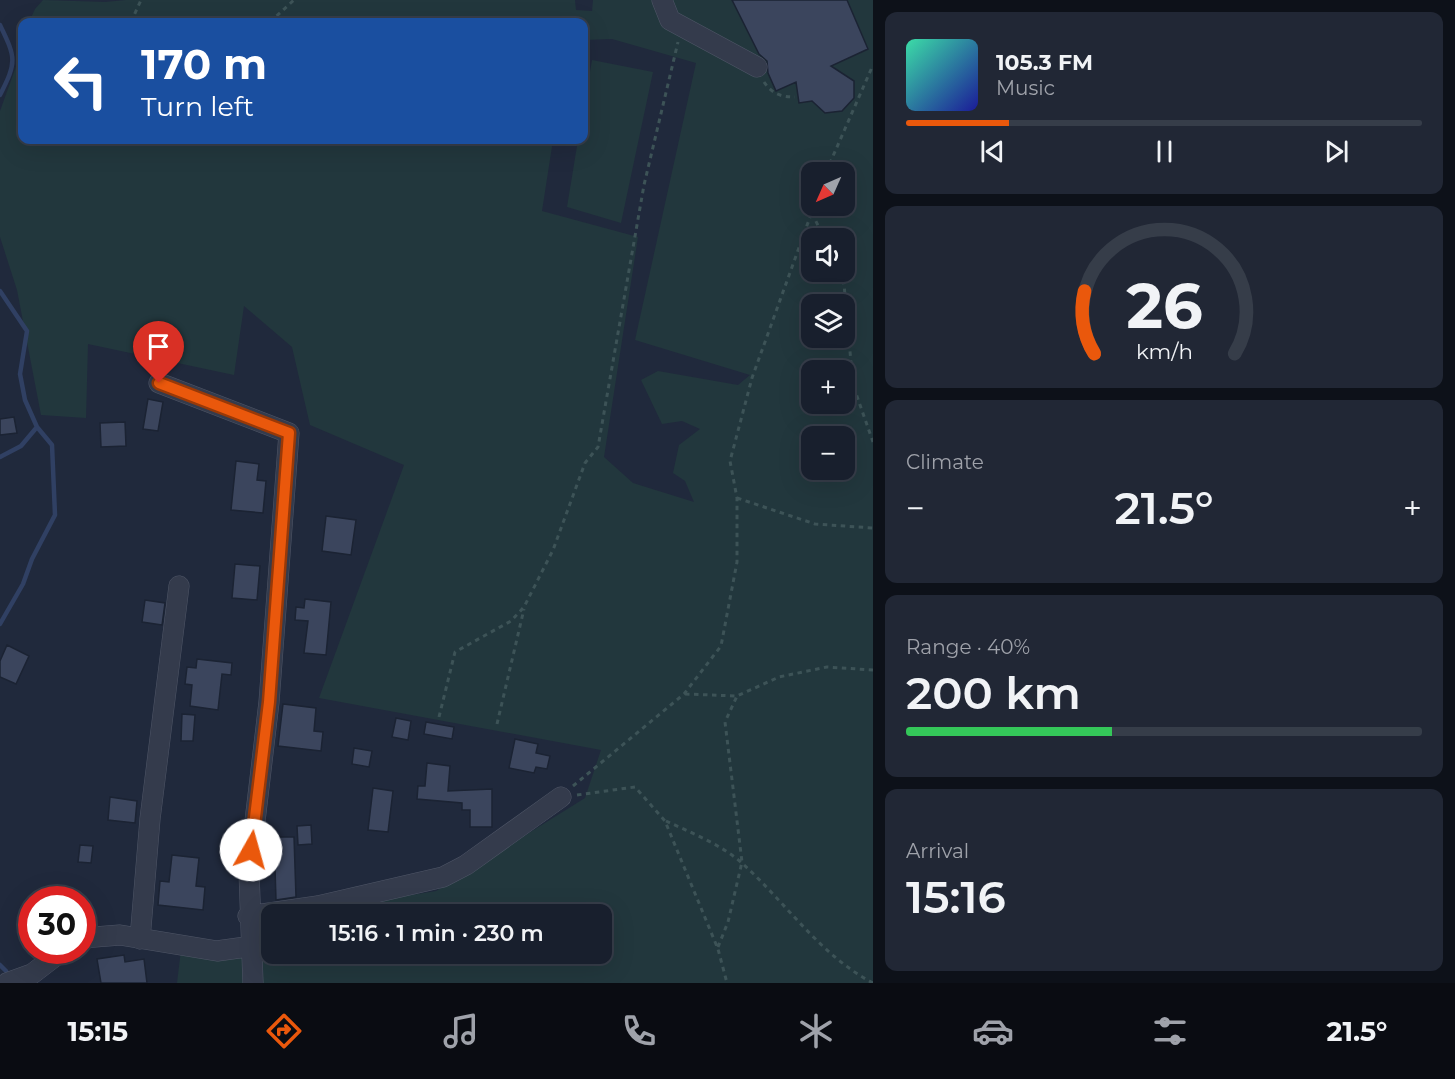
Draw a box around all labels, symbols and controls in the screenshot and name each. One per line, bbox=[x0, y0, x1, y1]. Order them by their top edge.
text: 170 m bbox=[141, 38, 267, 90]
icon: left bbox=[42, 42, 120, 120]
text: 105.3 FM bbox=[996, 49, 1093, 76]
text: Music bbox=[996, 76, 1055, 100]
text: Turn left bbox=[141, 90, 254, 123]
icon: previous bbox=[976, 135, 1009, 168]
icon: pause bbox=[1148, 135, 1181, 168]
icon: next bbox=[1320, 135, 1353, 168]
north arrow bbox=[801, 162, 855, 216]
map controls bbox=[801, 162, 855, 480]
button: sound bbox=[801, 228, 855, 282]
text: 26 bbox=[1126, 268, 1202, 344]
button: layers bbox=[801, 294, 855, 348]
pin bbox=[133, 321, 184, 383]
icon: arrive bbox=[142, 330, 175, 363]
text: km/h bbox=[1135, 339, 1193, 365]
button: + bbox=[801, 360, 855, 414]
button: − bbox=[801, 426, 855, 480]
text: Climate bbox=[906, 450, 984, 474]
text: 21.5° bbox=[1114, 480, 1214, 535]
text: − bbox=[906, 488, 925, 528]
text: + bbox=[1403, 488, 1422, 528]
text: Range · 40% bbox=[906, 635, 1030, 659]
text: 200 km bbox=[906, 665, 1081, 720]
position arrow bbox=[219, 818, 283, 882]
text: Arrival bbox=[906, 839, 969, 863]
text: 15:16 bbox=[906, 869, 1006, 924]
speed limit sign: 30 bbox=[18, 886, 96, 964]
text: 15:16 · 1 min · 230 m bbox=[329, 920, 544, 947]
icon: directions bbox=[263, 1010, 305, 1052]
icon: music bbox=[440, 1010, 482, 1052]
icon: phone bbox=[618, 1010, 660, 1052]
icon: climate bbox=[795, 1010, 837, 1052]
icon: car bbox=[972, 1010, 1014, 1052]
icon: filters bbox=[1149, 1010, 1191, 1052]
text: 15:15 bbox=[68, 1015, 128, 1048]
text: 21.5° bbox=[1327, 1015, 1387, 1048]

